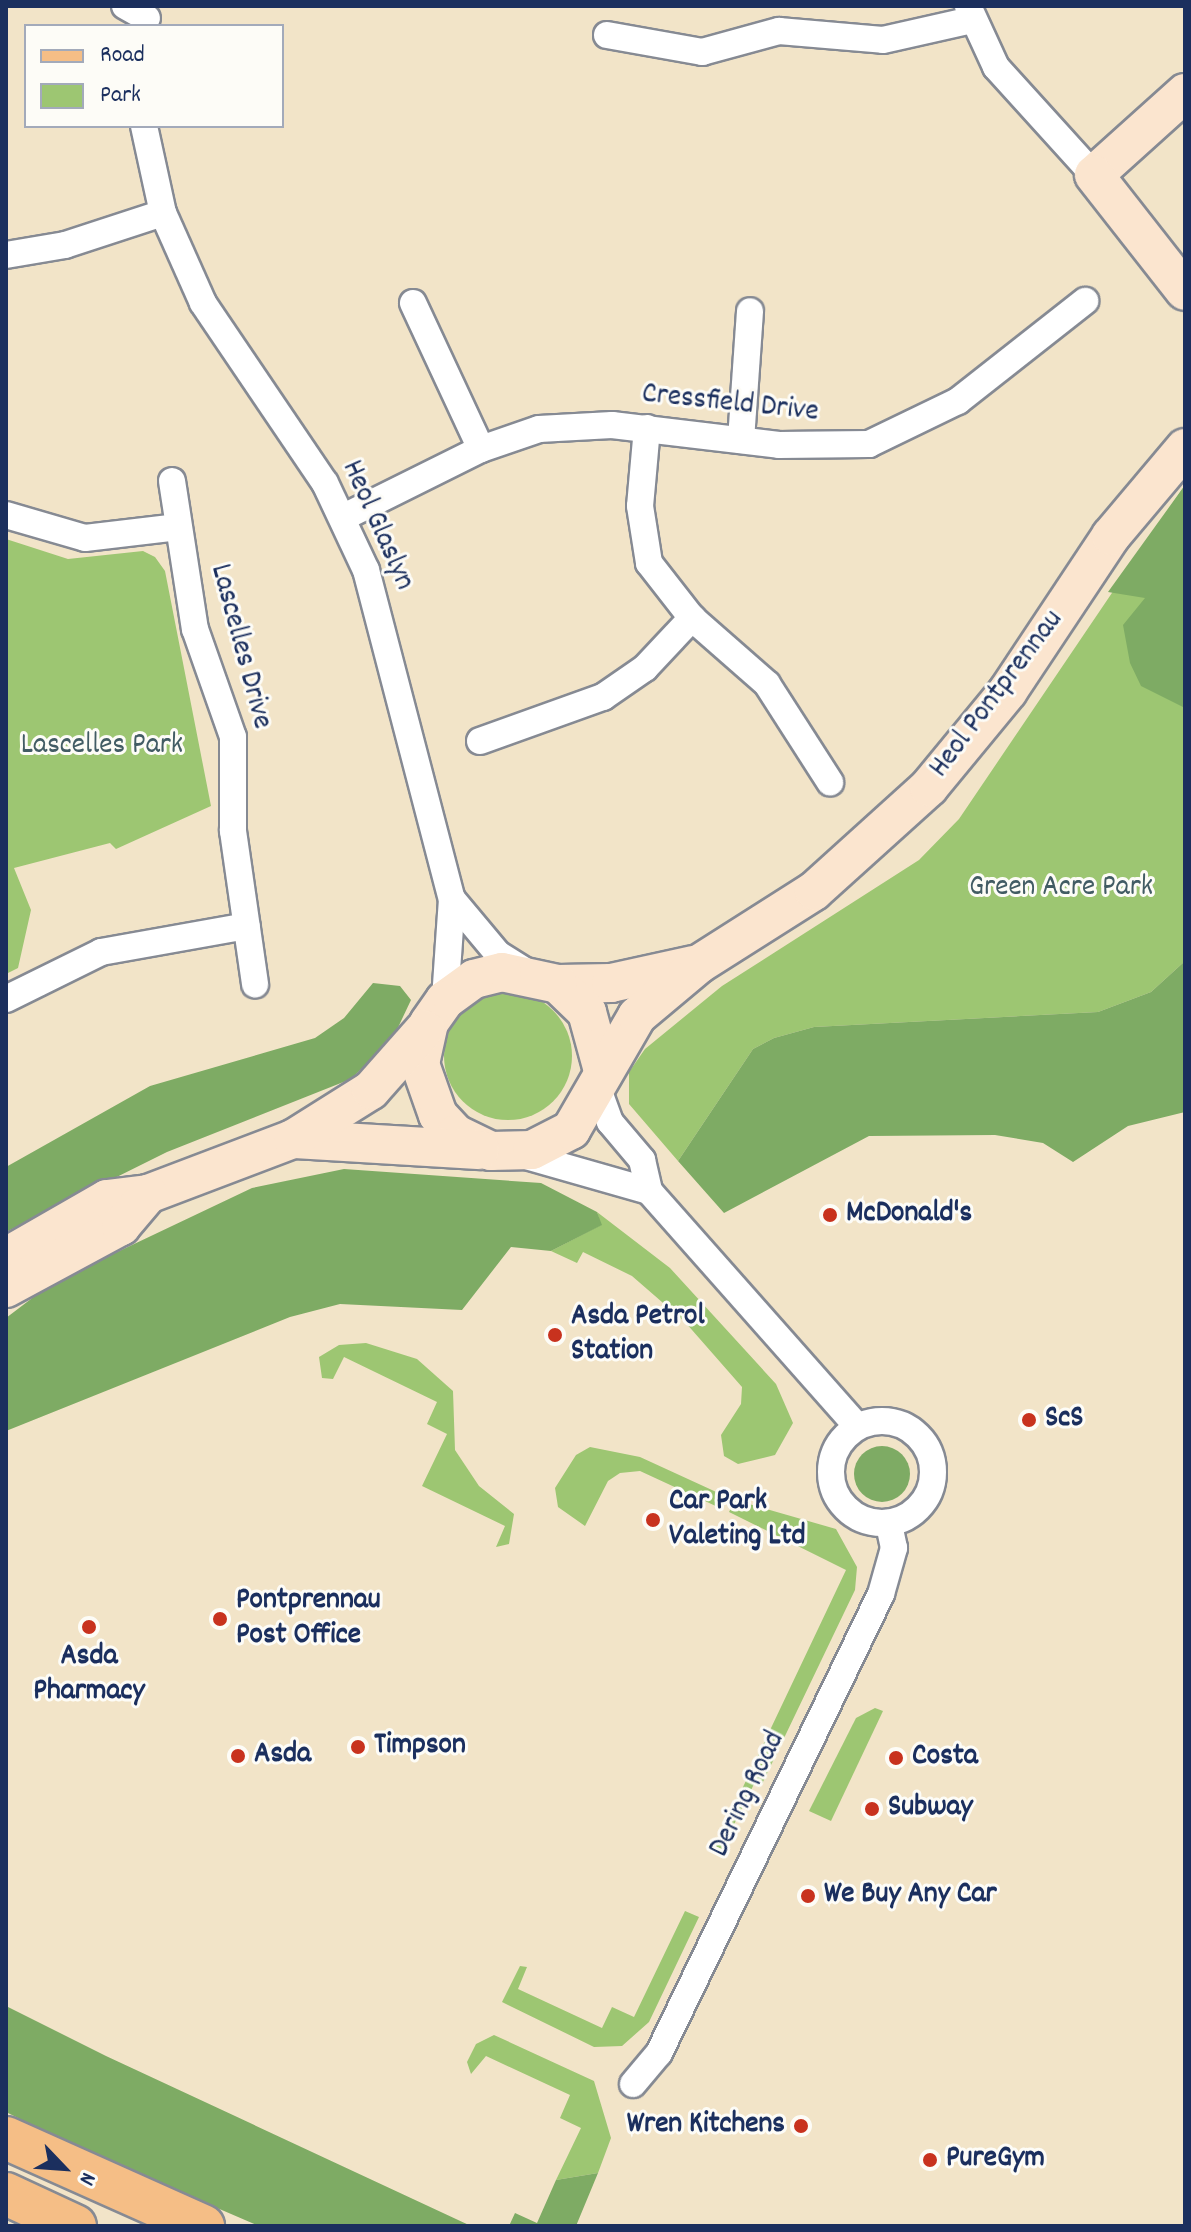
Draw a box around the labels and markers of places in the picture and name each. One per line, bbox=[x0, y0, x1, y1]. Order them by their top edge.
place label: McDonald's bbox=[846, 1197, 972, 1233]
marker: McDonald's bbox=[821, 1206, 839, 1224]
place label: Asda Petrol Station bbox=[571, 1300, 705, 1370]
marker: Asda Petrol Station bbox=[546, 1326, 564, 1344]
place label: ScS bbox=[1045, 1402, 1084, 1438]
marker: ScS bbox=[1020, 1411, 1038, 1429]
place label: Car Park Valeting Ltd bbox=[669, 1485, 806, 1556]
marker: Car Park Valeting Ltd bbox=[644, 1511, 662, 1529]
place label: Pontprennau Post Office bbox=[236, 1584, 381, 1654]
marker: Pontprennau Post Office bbox=[211, 1610, 229, 1628]
marker: Asda Pharmacy bbox=[80, 1618, 98, 1636]
place label: Asda Pharmacy bbox=[33, 1640, 145, 1710]
place label: Timpson bbox=[374, 1729, 466, 1765]
place label: Asda bbox=[254, 1738, 311, 1774]
marker: Timpson bbox=[349, 1738, 367, 1756]
place label: Costa bbox=[912, 1740, 978, 1776]
marker: Asda bbox=[229, 1747, 247, 1765]
marker: Costa bbox=[887, 1749, 905, 1767]
place label: Subway bbox=[888, 1791, 973, 1827]
marker: Subway bbox=[863, 1800, 881, 1818]
place label: We Buy Any Car bbox=[824, 1878, 997, 1914]
marker: We Buy Any Car bbox=[799, 1887, 817, 1905]
place label: Wren Kitchens bbox=[627, 2108, 785, 2144]
marker: Wren Kitchens bbox=[792, 2117, 810, 2135]
place label: PureGym bbox=[946, 2142, 1045, 2178]
marker: PureGym bbox=[921, 2151, 939, 2169]

